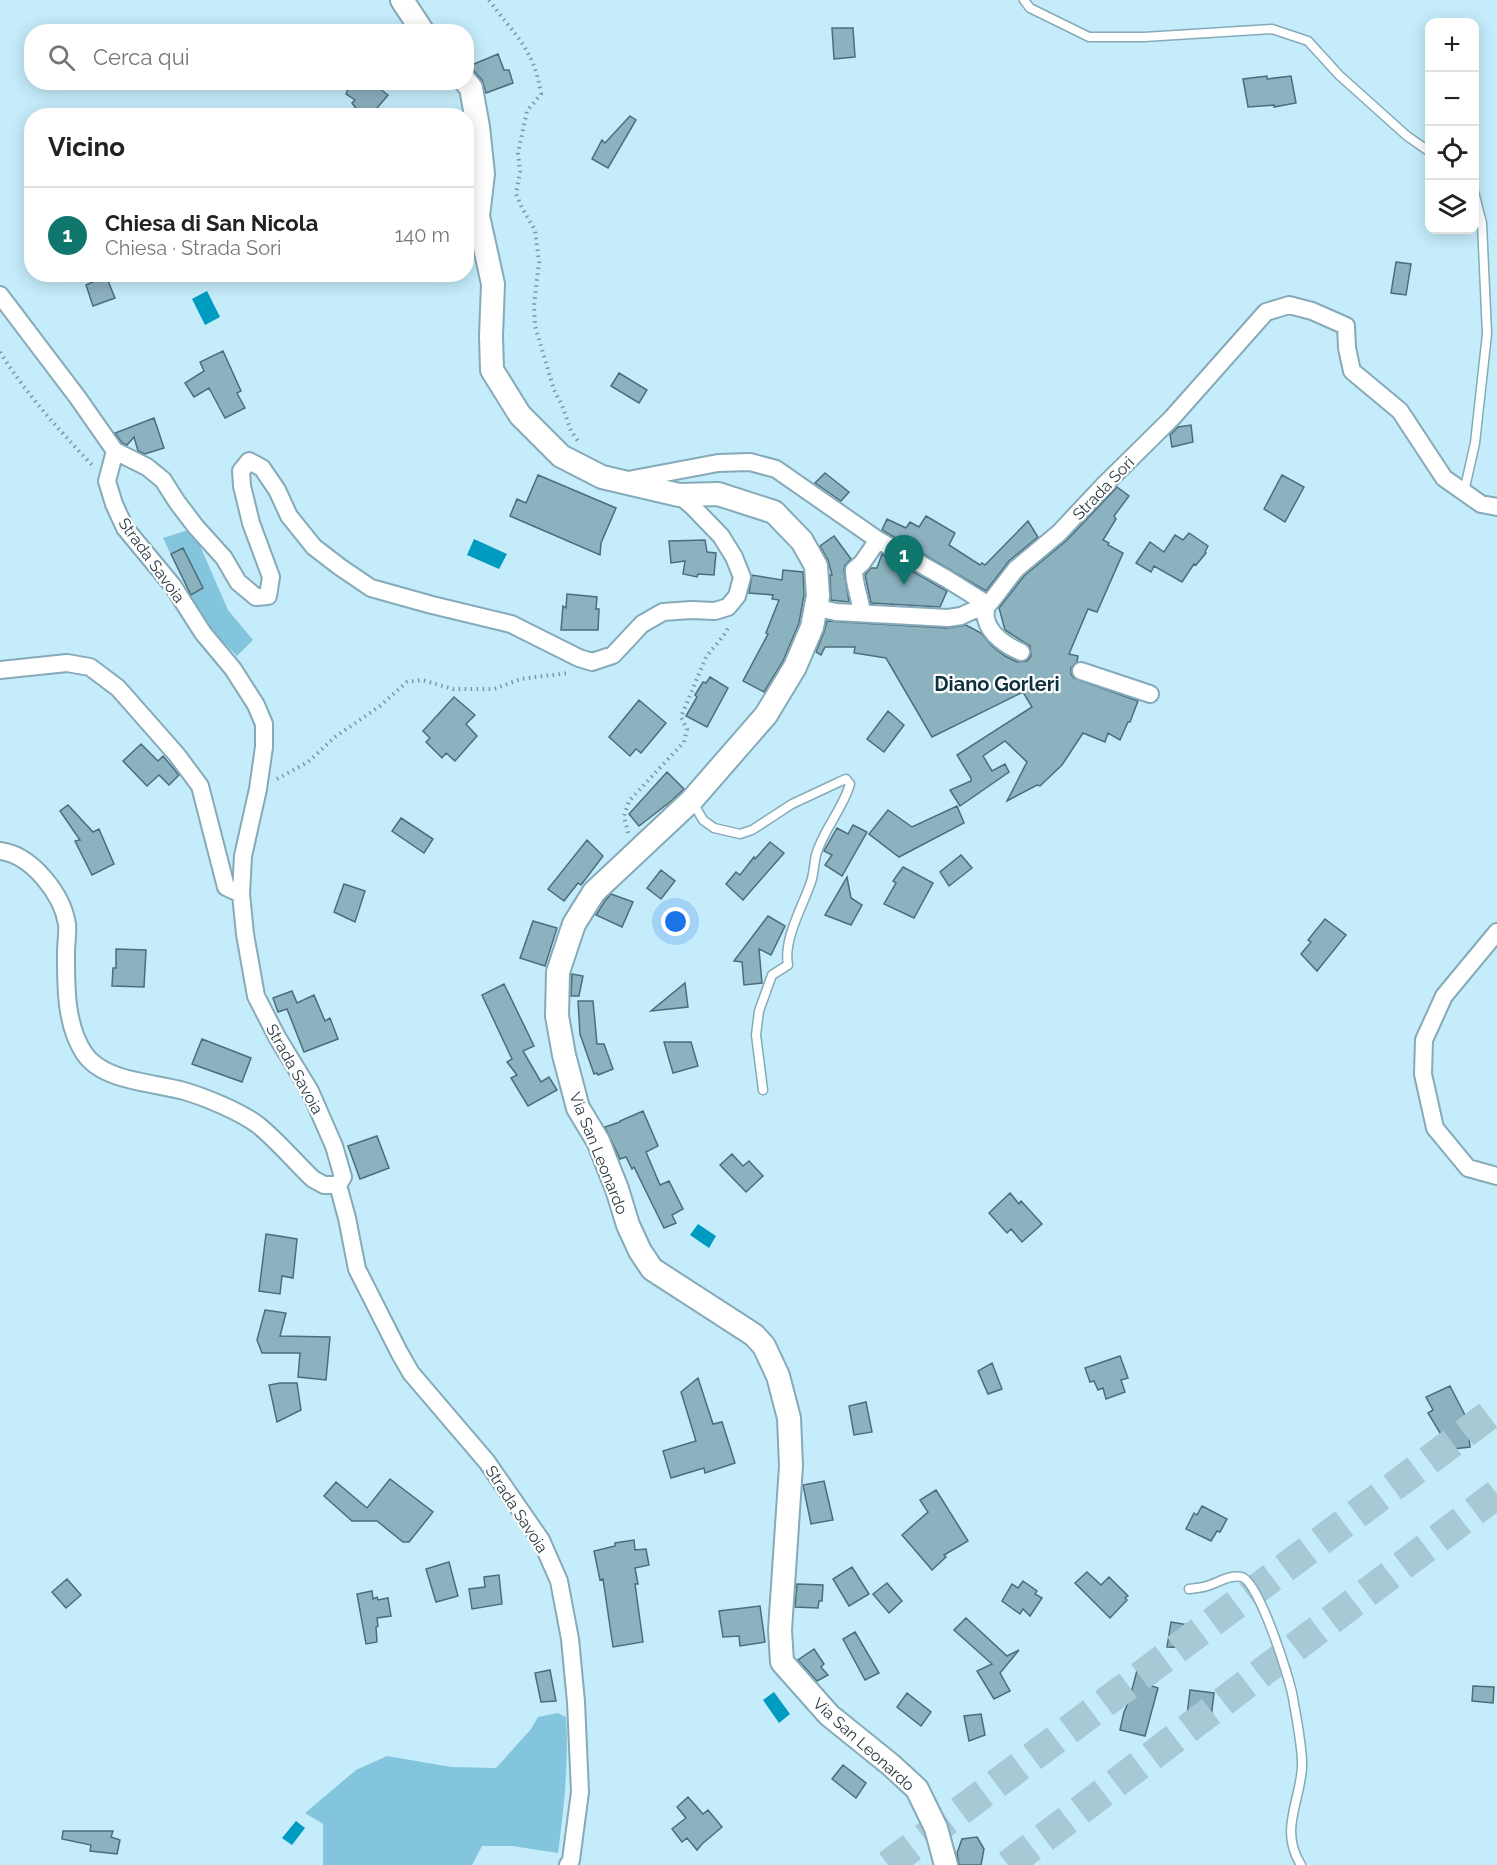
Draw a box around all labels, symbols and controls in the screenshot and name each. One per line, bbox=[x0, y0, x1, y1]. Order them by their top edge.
map controls bbox=[1425, 18, 1479, 234]
button: + bbox=[1425, 18, 1479, 72]
search box bbox=[24, 24, 474, 90]
icon: search bbox=[45, 41, 78, 74]
text: Cerca qui bbox=[93, 44, 190, 70]
button: − bbox=[1425, 72, 1479, 126]
button: locate bbox=[1425, 126, 1479, 180]
text: Vicino bbox=[48, 132, 125, 162]
button: layers bbox=[1425, 180, 1479, 234]
text: Chiesa di San Nicola bbox=[105, 210, 318, 236]
text: 1 bbox=[63, 223, 72, 247]
text: 140 m bbox=[395, 223, 450, 247]
text: Chiesa · Strada Sori bbox=[105, 236, 281, 260]
street label: Strada Sori bbox=[1069, 453, 1138, 524]
street label: Strada Savoia bbox=[114, 514, 189, 606]
pin: 1 bbox=[884, 536, 924, 585]
district label: Diano Gorleri bbox=[934, 672, 1060, 696]
your location bbox=[661, 907, 690, 936]
street label: Strada Savoia bbox=[262, 1021, 327, 1118]
street label: Via San Leonardo bbox=[565, 1089, 632, 1217]
street label: Strada Savoia bbox=[481, 1462, 552, 1556]
street label: Via San Leonardo bbox=[809, 1694, 918, 1795]

